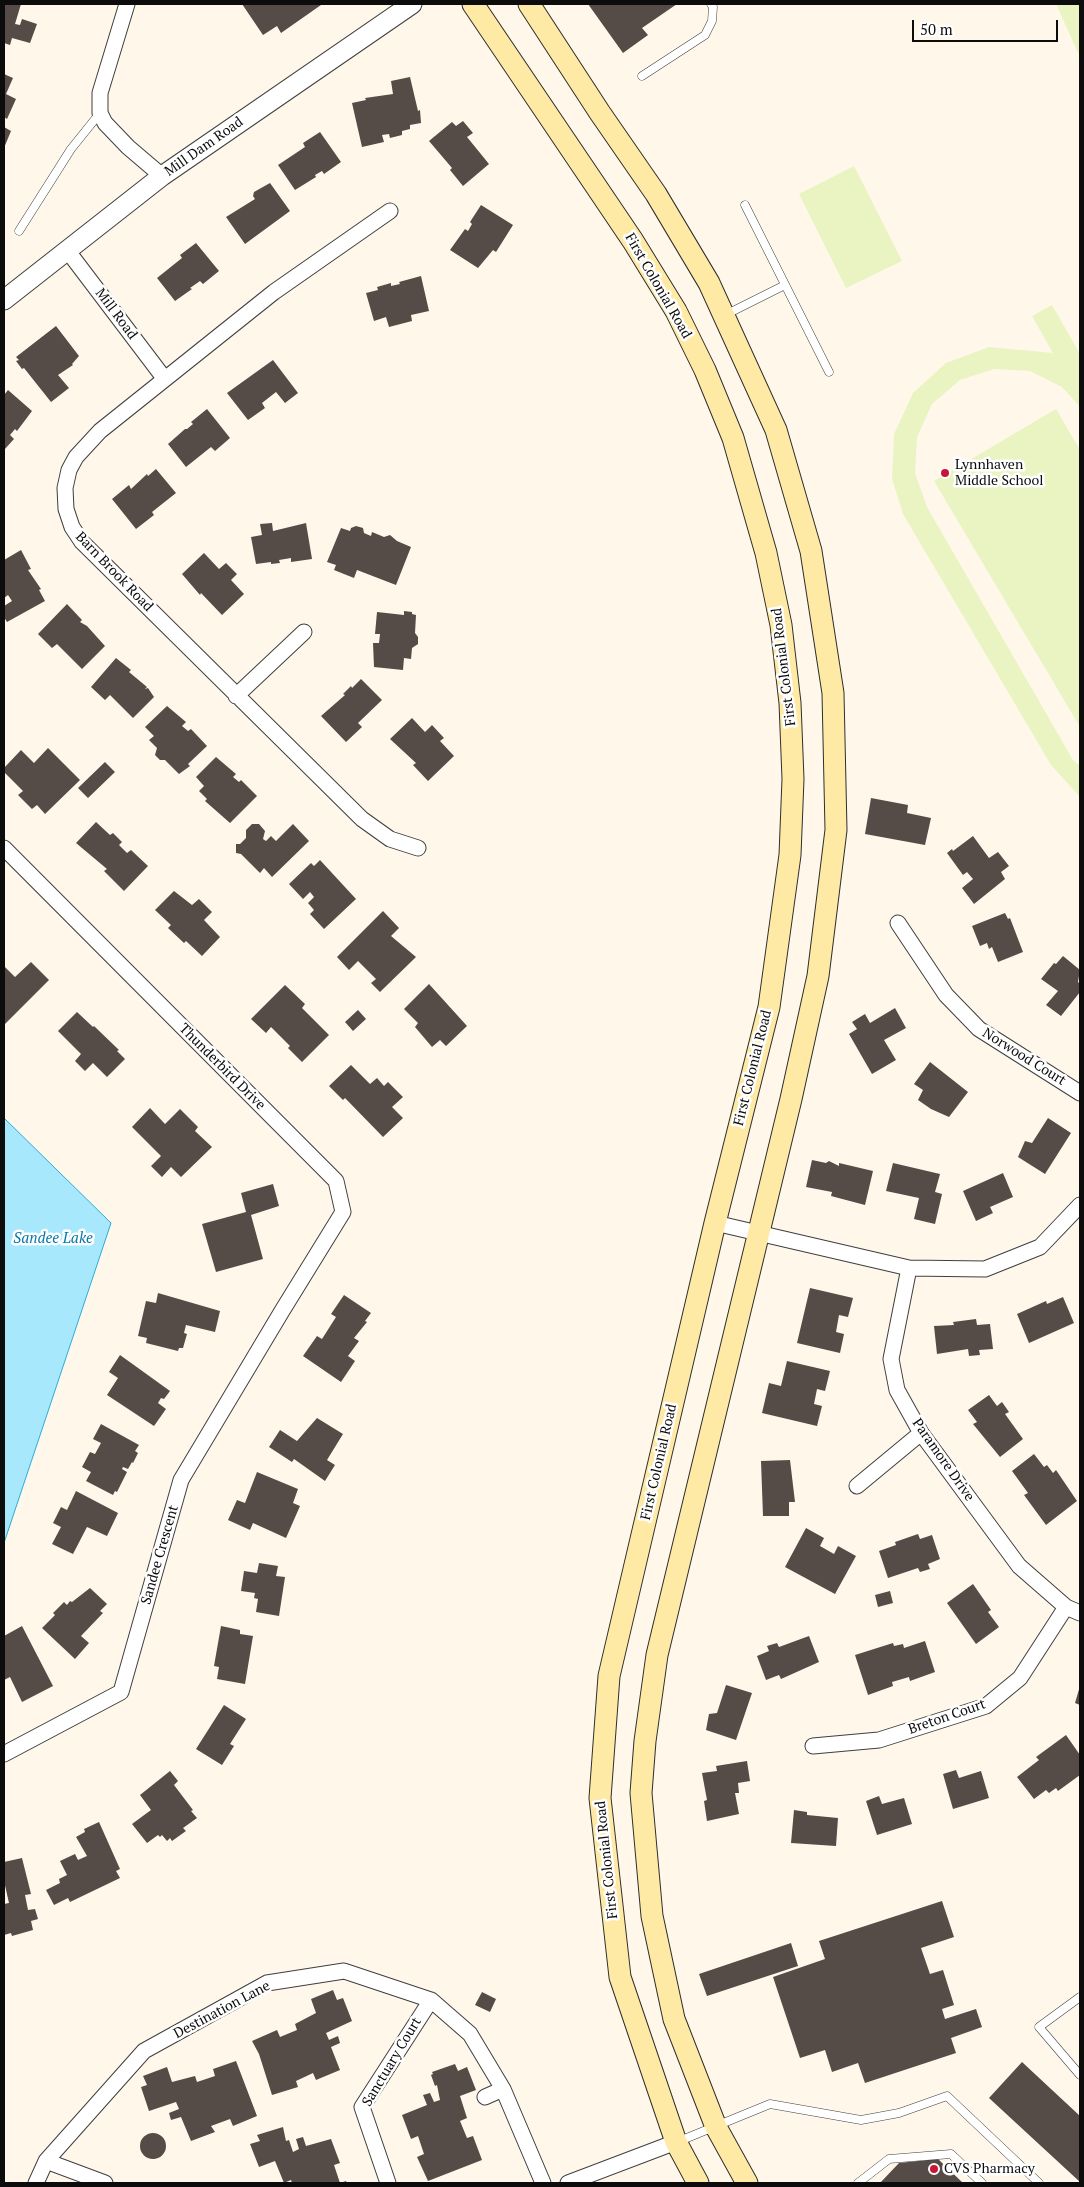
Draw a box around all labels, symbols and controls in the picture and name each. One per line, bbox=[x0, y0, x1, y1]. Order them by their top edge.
scale bar bbox=[914, 10, 1060, 42]
text: 50 m bbox=[920, 19, 953, 39]
street label: Mill Dam Road bbox=[162, 114, 246, 180]
street label: First Colonial Road bbox=[621, 230, 695, 342]
street label: Mill Road bbox=[91, 285, 141, 343]
place label: Lynnhaven Middle School bbox=[955, 457, 1043, 490]
marker: Lynnhaven Middle School bbox=[939, 467, 951, 479]
street label: Barn Brook Road bbox=[72, 529, 156, 615]
street label: First Colonial Road bbox=[768, 607, 800, 727]
street label: First Colonial Road bbox=[730, 1008, 776, 1128]
street label: Thunderbird Drive bbox=[175, 1020, 269, 1114]
street label: Norwood Court bbox=[979, 1025, 1069, 1089]
water label: Sandee Lake bbox=[13, 1230, 93, 1248]
street label: First Colonial Road bbox=[637, 1402, 681, 1522]
street label: Paramore Drive bbox=[908, 1416, 978, 1504]
street label: Sandee Crescent bbox=[138, 1503, 182, 1607]
street label: Breton Court bbox=[906, 1696, 988, 1738]
street label: First Colonial Road bbox=[592, 1800, 622, 1920]
street label: Destination Lane bbox=[171, 1978, 273, 2042]
street label: Sanctuary Court bbox=[359, 2014, 425, 2110]
place label: CVS Pharmacy bbox=[944, 2161, 1035, 2177]
marker: CVS Pharmacy bbox=[928, 2163, 940, 2175]

